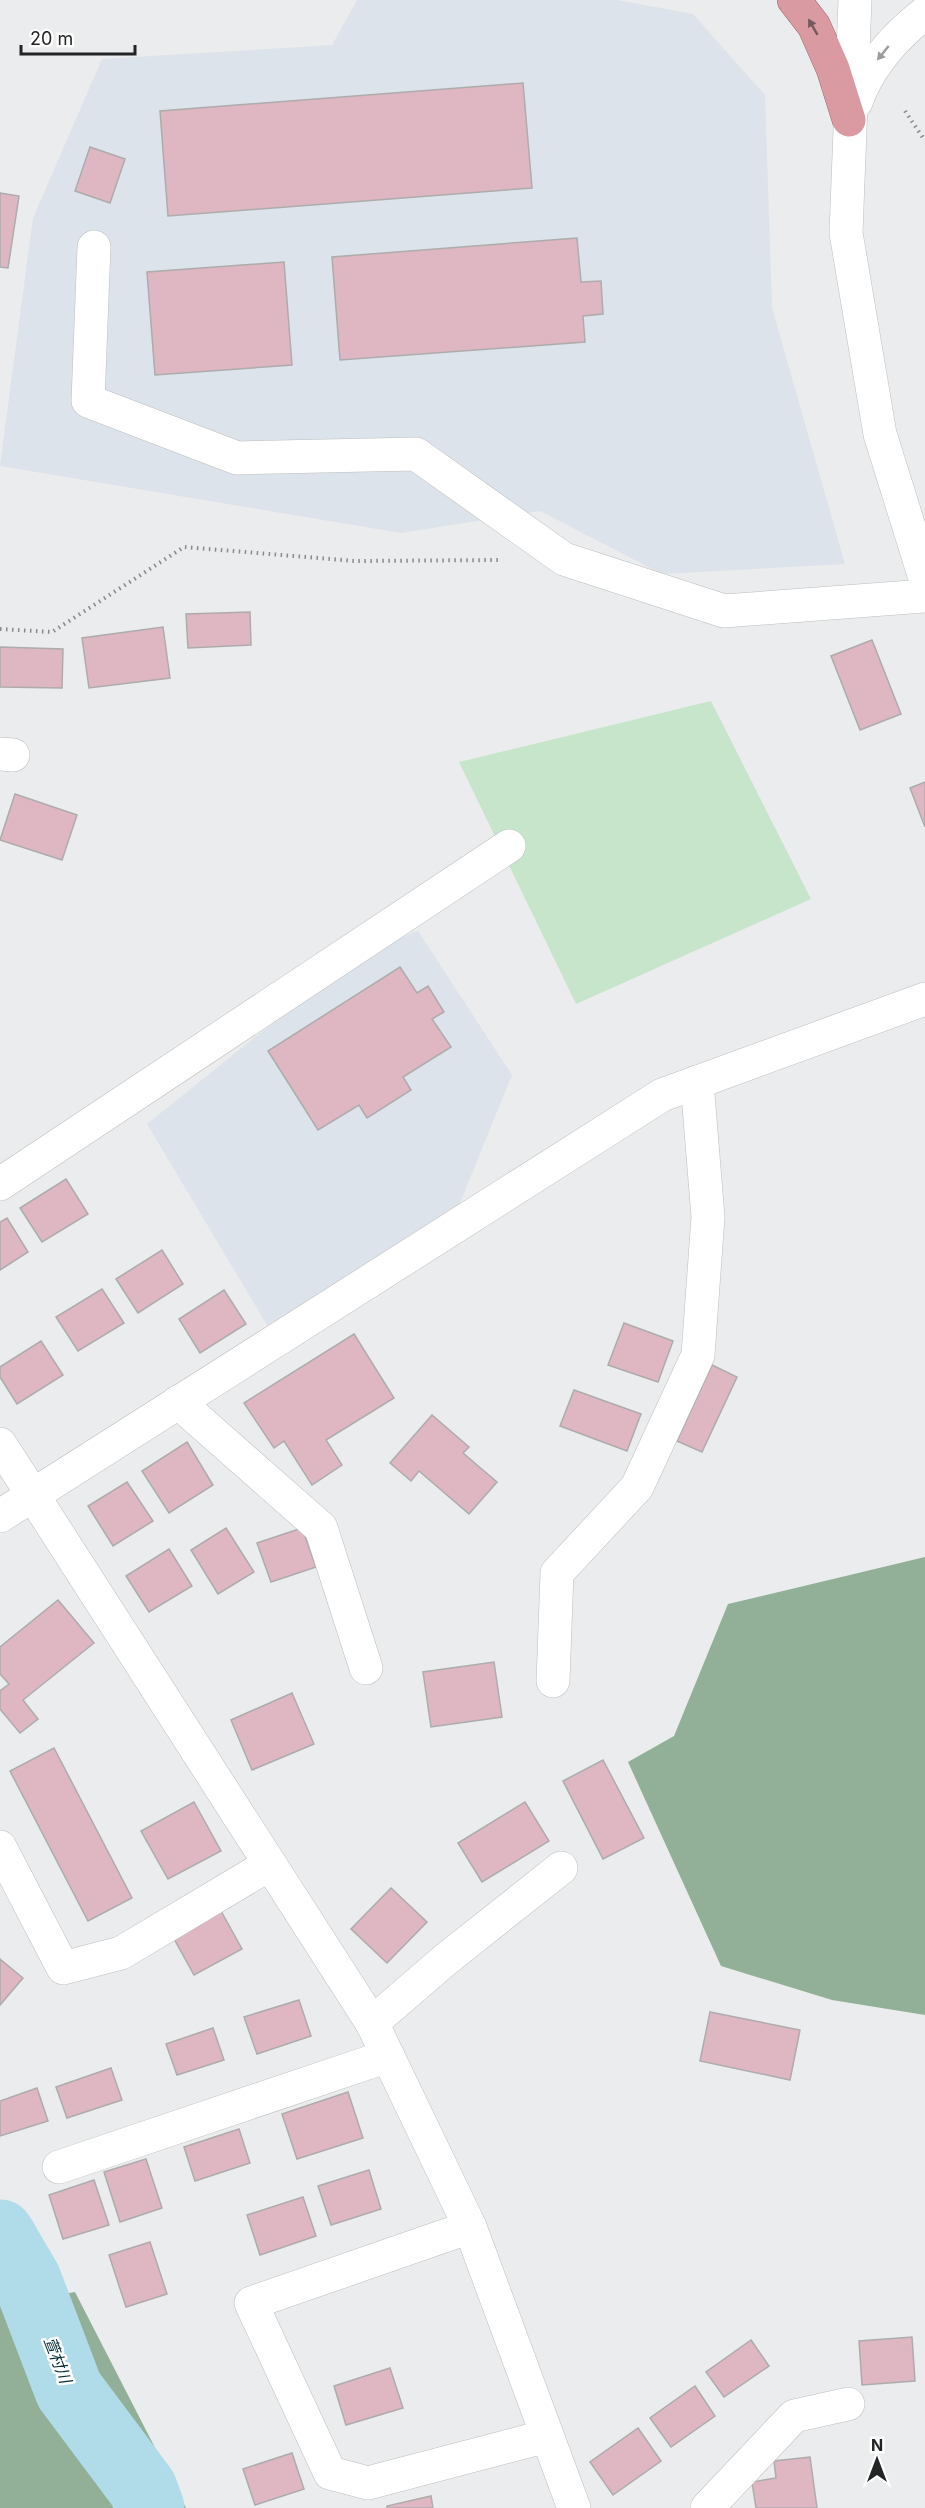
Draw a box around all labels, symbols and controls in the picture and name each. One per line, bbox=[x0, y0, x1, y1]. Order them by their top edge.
scale bar bbox=[21, 18, 135, 56]
one-way arrow bbox=[808, 18, 818, 35]
text: 20 m bbox=[30, 28, 73, 49]
one-way arrow bbox=[877, 45, 890, 61]
water label: 萱村川 bbox=[40, 2334, 77, 2388]
north arrow bbox=[847, 2430, 907, 2490]
text: N bbox=[871, 2435, 883, 2455]

